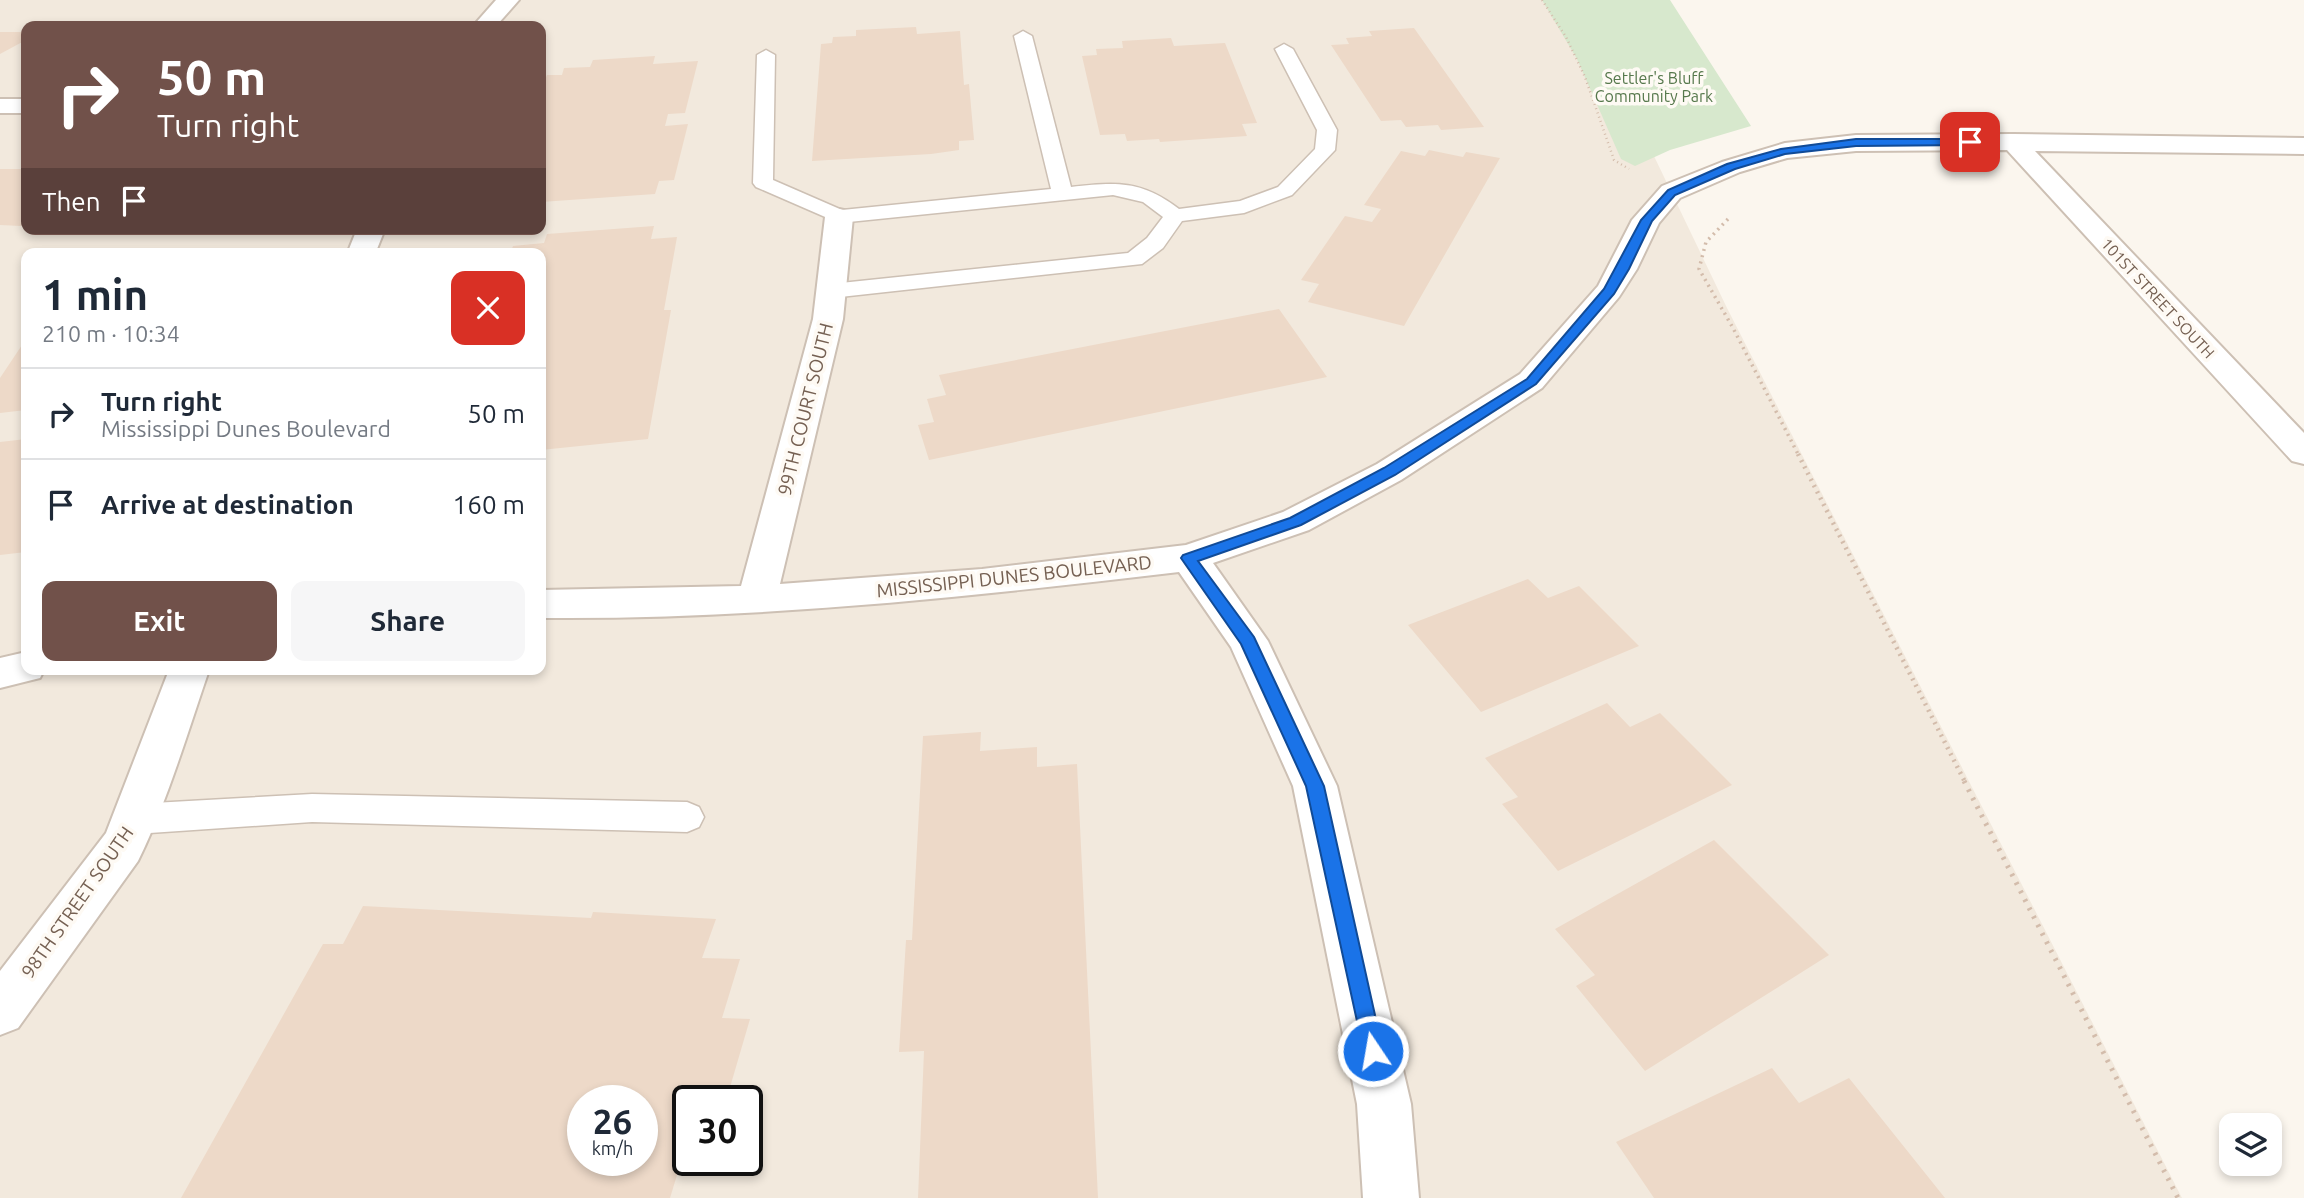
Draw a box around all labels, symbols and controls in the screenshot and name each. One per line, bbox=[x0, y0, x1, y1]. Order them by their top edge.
icon: right bbox=[42, 49, 133, 140]
text: 50 m bbox=[157, 49, 266, 104]
park label: Settler's Bluff Community Park bbox=[1595, 69, 1713, 105]
text: Turn right bbox=[157, 107, 299, 143]
pin bbox=[1940, 112, 2000, 172]
icon: arrive bbox=[1951, 123, 1989, 161]
icon: arrive bbox=[115, 182, 153, 220]
text: Then bbox=[42, 187, 101, 216]
street label: 101ST STREET SOUTH bbox=[2098, 234, 2218, 362]
text: 1 min bbox=[42, 271, 148, 318]
button: close bbox=[451, 271, 525, 345]
street label: 99TH COURT SOUTH bbox=[773, 320, 837, 498]
text: 210 m · 10:34 bbox=[42, 321, 180, 346]
text: Turn right bbox=[101, 387, 222, 416]
icon: right bbox=[42, 395, 80, 433]
text: 50 m bbox=[467, 399, 525, 428]
text: Mississippi Dunes Boulevard bbox=[101, 416, 391, 441]
icon: arrive bbox=[42, 486, 80, 524]
text: Arrive at destination bbox=[101, 490, 354, 519]
text: 160 m bbox=[453, 490, 525, 519]
street label: MISSISSIPPI DUNES BOULEVARD bbox=[875, 551, 1153, 601]
button: Exit bbox=[42, 581, 277, 661]
button: Share bbox=[291, 581, 525, 661]
street label: 98TH STREET SOUTH bbox=[16, 822, 138, 982]
position arrow bbox=[1336, 1014, 1410, 1088]
speed limit sign: 30 bbox=[672, 1085, 763, 1176]
text: 26 bbox=[593, 1101, 632, 1141]
map controls bbox=[2219, 1113, 2282, 1176]
button: layers bbox=[2219, 1113, 2282, 1176]
text: km/h bbox=[592, 1138, 633, 1158]

